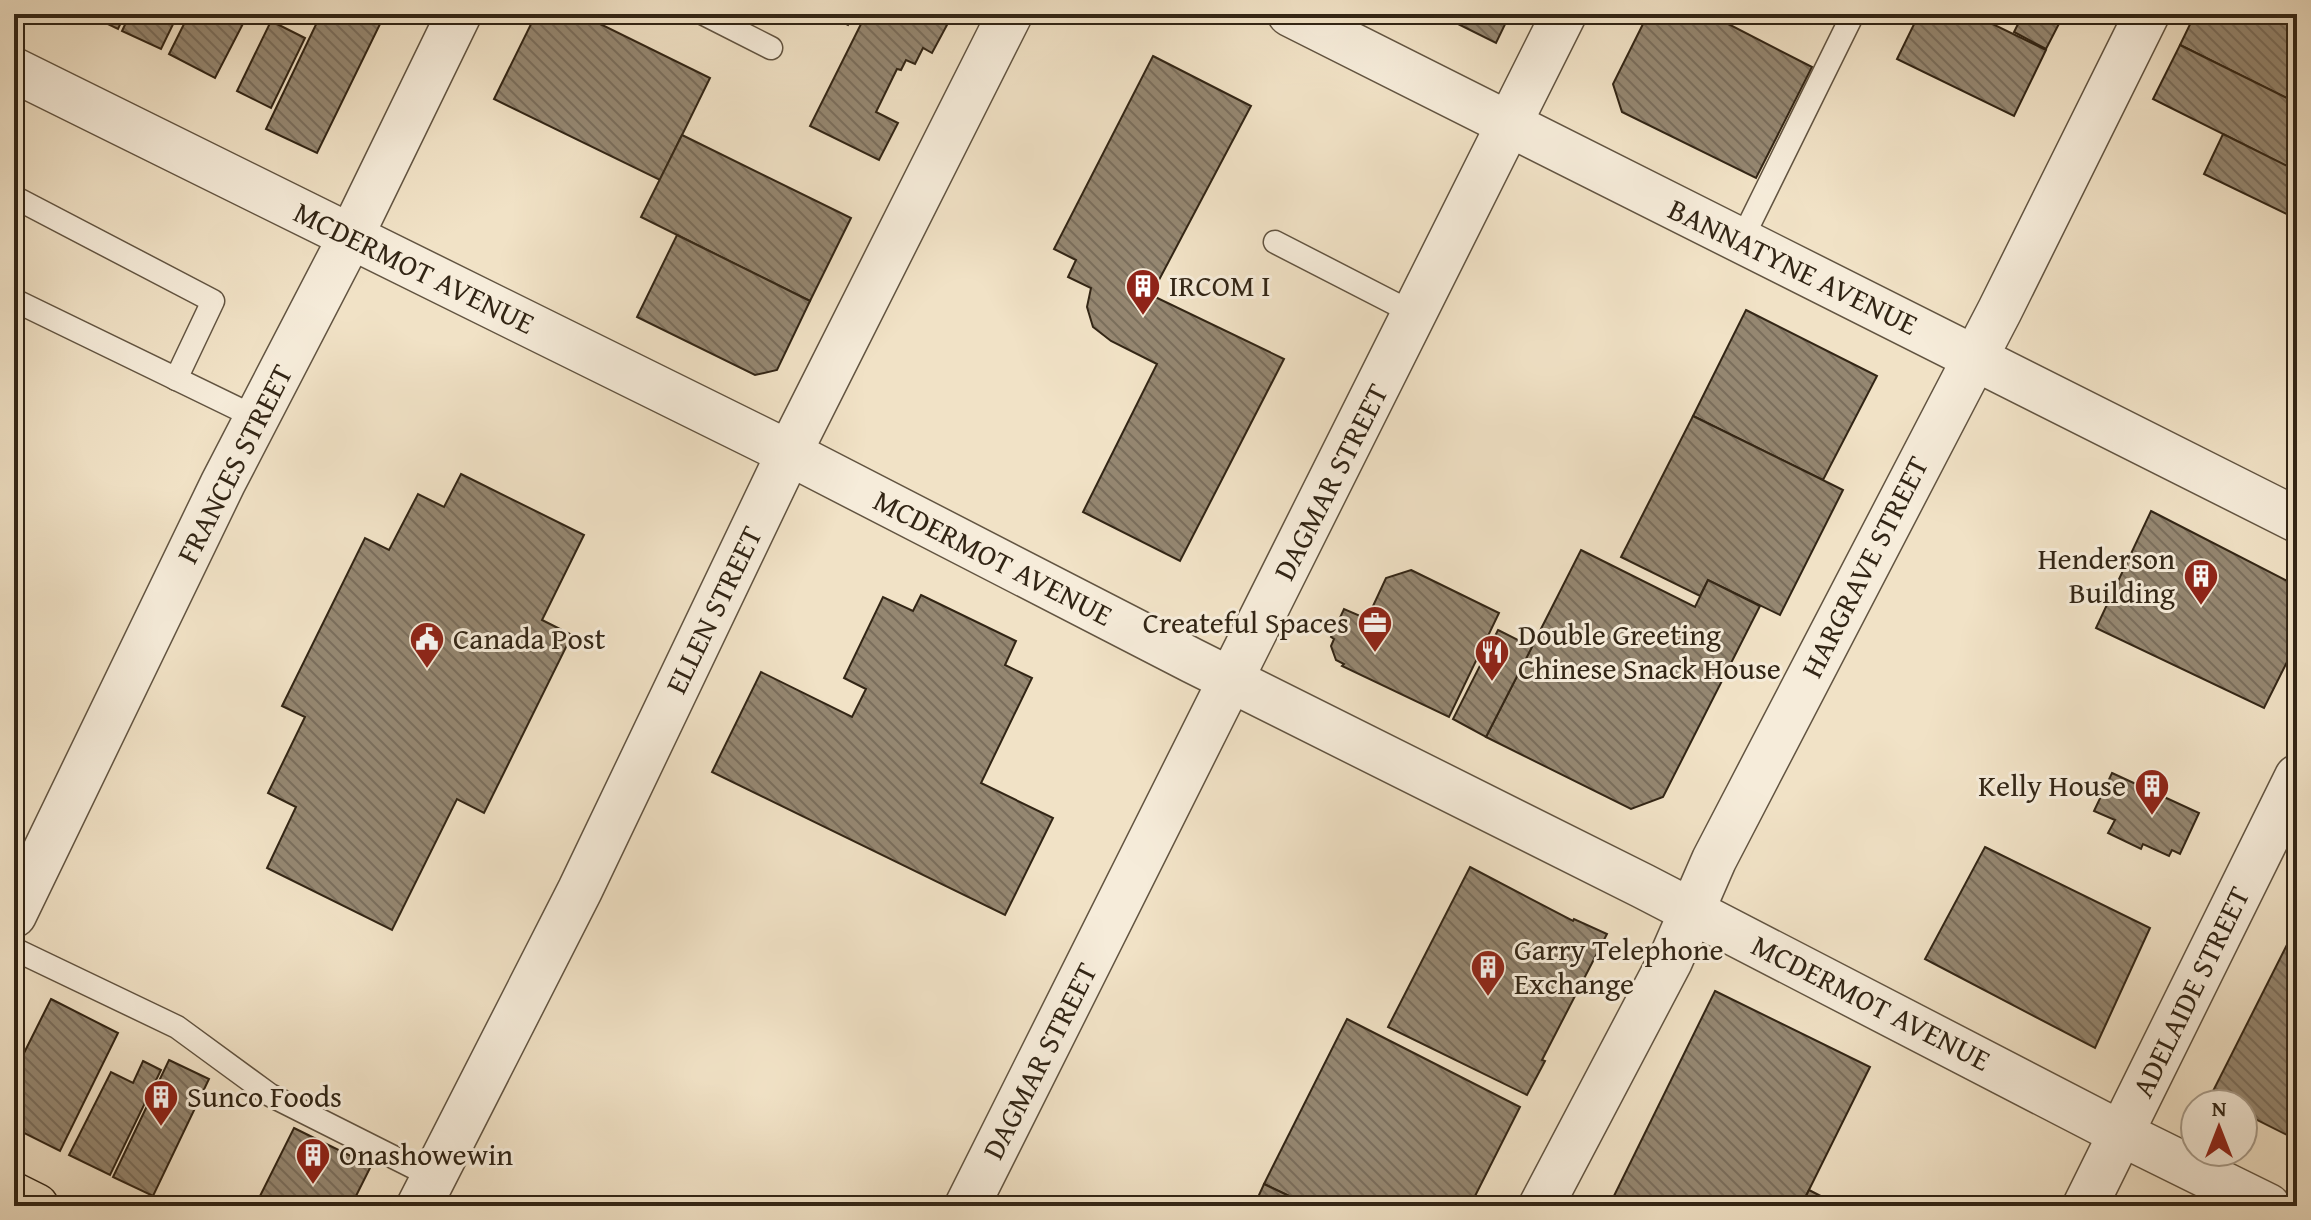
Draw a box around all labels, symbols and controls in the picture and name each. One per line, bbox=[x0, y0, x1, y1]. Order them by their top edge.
street label: BANNATYNE AVENUE bbox=[1661, 187, 1926, 346]
street label: MCDERMOT AVENUE bbox=[287, 190, 542, 345]
place label: IRCOM I bbox=[1169, 263, 1270, 307]
building icon: IRCOM I bbox=[1124, 267, 1162, 317]
street label: FRANCES STREET bbox=[165, 356, 303, 571]
street label: DAGMAR STREET bbox=[1262, 375, 1399, 587]
street label: HARGRAVE STREET bbox=[1789, 448, 1939, 685]
street label: MCDERMOT AVENUE bbox=[866, 478, 1121, 636]
street label: ELLEN STREET bbox=[653, 518, 773, 701]
place label: Henderson Building bbox=[2038, 536, 2175, 614]
building icon: Henderson Building bbox=[2182, 557, 2220, 607]
place label: Createful Spaces bbox=[1143, 600, 1349, 644]
office icon: Createful Spaces bbox=[1356, 604, 1394, 654]
place label: Double Greeting Chinese Snack House bbox=[1518, 612, 1781, 690]
place label: Canada Post bbox=[453, 616, 606, 660]
public building icon: Canada Post bbox=[408, 620, 446, 670]
restaurant icon: Double Greeting Chinese Snack House bbox=[1473, 633, 1511, 683]
place label: Kelly House bbox=[1978, 763, 2126, 807]
building icon: Kelly House bbox=[2133, 767, 2171, 817]
street label: ADELAIDE STREET bbox=[2120, 879, 2260, 1104]
street label: MCDERMOT AVENUE bbox=[1744, 923, 1999, 1081]
place label: Garry Telephone Exchange bbox=[1514, 927, 1724, 1005]
building icon: Garry Telephone Exchange bbox=[1469, 948, 1507, 998]
street label: DAGMAR STREET bbox=[971, 954, 1108, 1166]
place label: Sunco Foods bbox=[187, 1074, 342, 1118]
building icon: Sunco Foods bbox=[142, 1078, 180, 1128]
north arrow bbox=[2179, 1088, 2259, 1168]
text: N bbox=[2212, 1092, 2227, 1124]
place label: Onashowewin bbox=[339, 1132, 513, 1176]
building icon: Onashowewin bbox=[294, 1136, 332, 1186]

